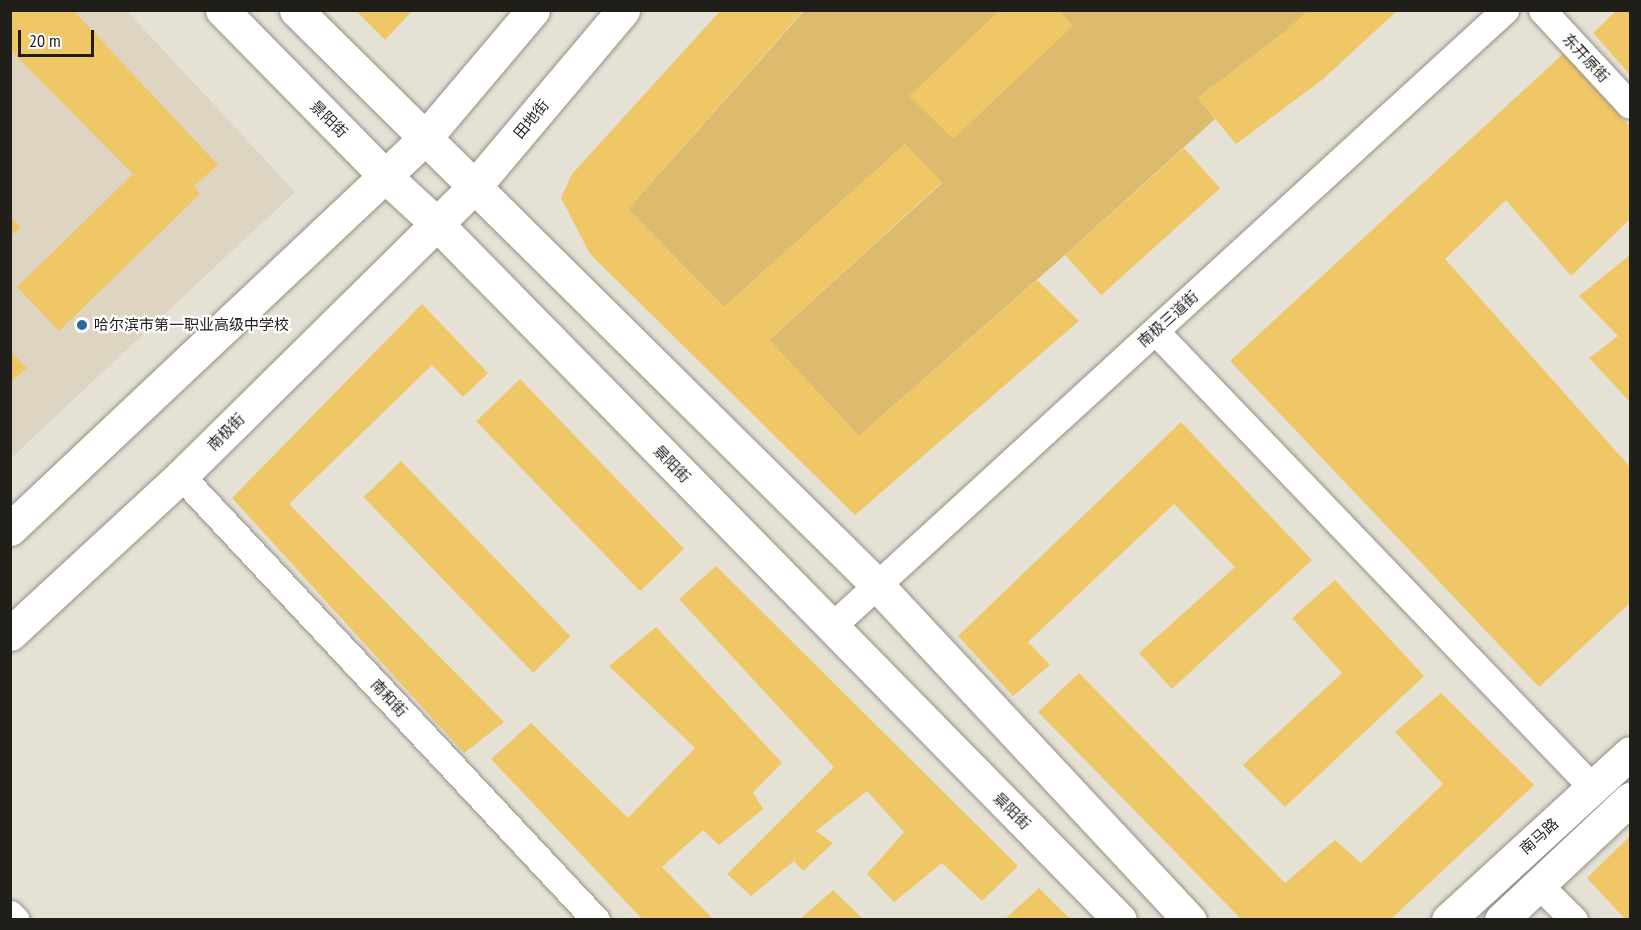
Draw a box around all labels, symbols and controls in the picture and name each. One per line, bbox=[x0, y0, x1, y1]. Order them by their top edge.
scale bar bbox=[21, 18, 98, 56]
text: 20 m bbox=[29, 29, 61, 52]
street label: 东开原街 bbox=[1559, 30, 1613, 86]
street label: 田地街 bbox=[510, 96, 552, 142]
street label: 景阳街 bbox=[307, 97, 351, 141]
street label: 南极三道街 bbox=[1134, 287, 1202, 351]
place label: 哈尔滨市第一职业高级中学校 bbox=[94, 316, 289, 334]
marker: 哈尔滨市第一职业高级中学校 bbox=[75, 318, 89, 332]
street label: 南极街 bbox=[204, 410, 248, 454]
street label: 景阳街 bbox=[650, 442, 694, 486]
street label: 南和街 bbox=[367, 675, 411, 721]
street label: 景阳街 bbox=[990, 789, 1034, 833]
street label: 南马路 bbox=[1516, 814, 1562, 858]

